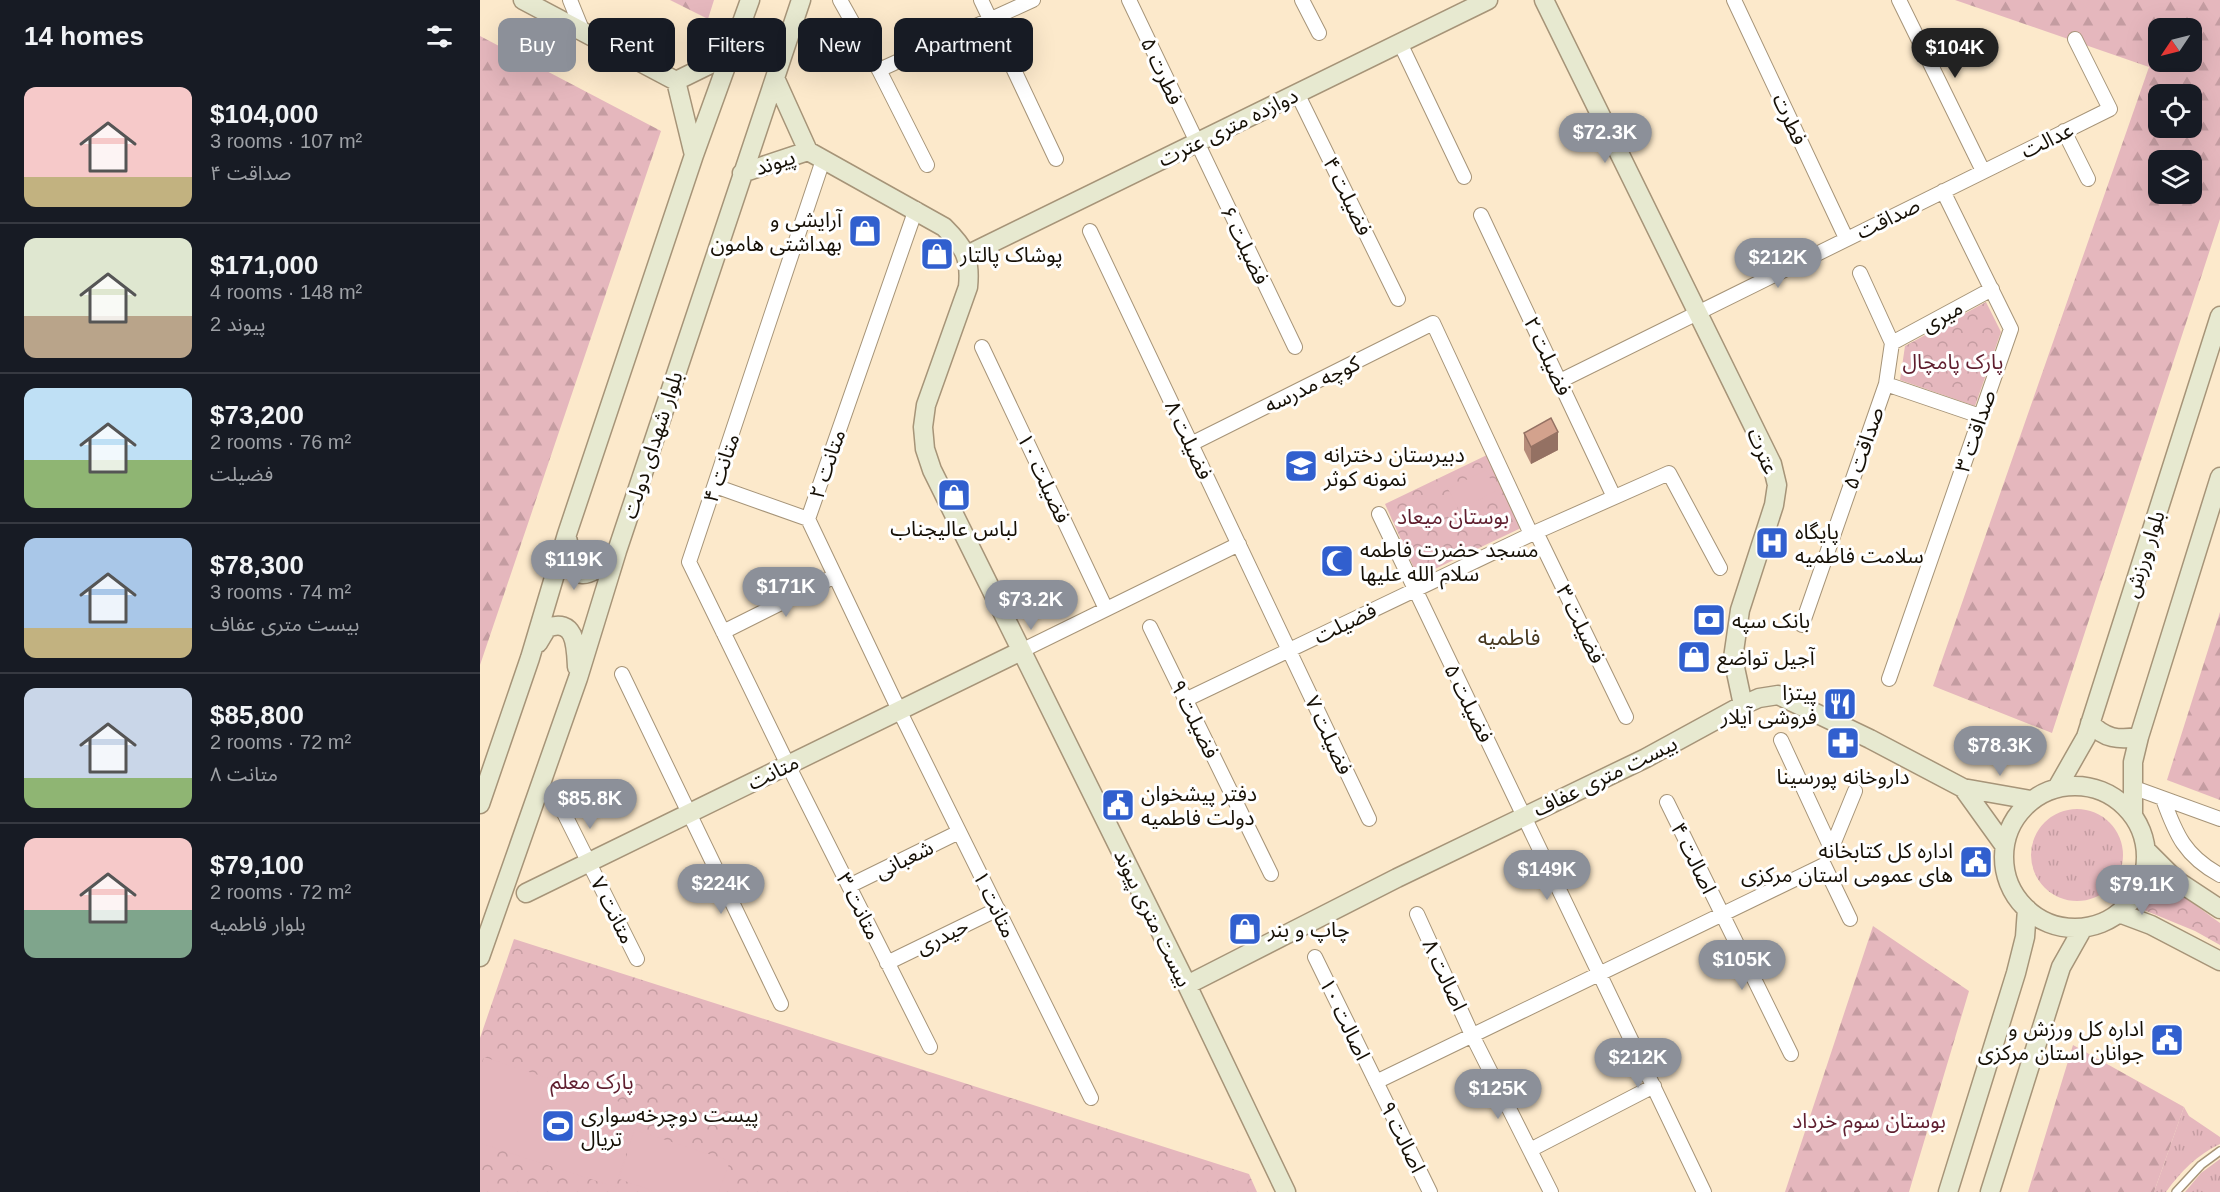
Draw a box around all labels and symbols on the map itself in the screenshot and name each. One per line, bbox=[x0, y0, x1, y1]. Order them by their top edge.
north arrow bbox=[2148, 18, 2202, 72]
pin: $104K bbox=[1913, 28, 1997, 79]
street label: فطرت ۵ bbox=[1136, 34, 1187, 109]
street label: دوازده متری عترت bbox=[1154, 83, 1302, 172]
street label: فطرت bbox=[1767, 90, 1812, 149]
pin: $72.3K bbox=[1556, 113, 1654, 164]
street label: عدالت bbox=[2017, 118, 2077, 162]
street label: پیوند bbox=[752, 145, 799, 181]
street label: فضیلت ۴ bbox=[1319, 153, 1377, 239]
street label: صداقت bbox=[1853, 193, 1923, 243]
street label: فضیلت ۶ bbox=[1216, 202, 1274, 288]
place label: آرایشی و بهداشتی هامون bbox=[710, 208, 843, 256]
shop icon: آرایشی و بهداشتی هامون bbox=[847, 213, 883, 249]
shop icon: پوشاک پالتار bbox=[919, 236, 955, 272]
pin: $212K bbox=[1736, 238, 1820, 289]
place label: پوشاک پالتار bbox=[959, 243, 1063, 268]
street label: میری bbox=[1918, 295, 1967, 337]
street label: فضیلت ۲ bbox=[1520, 313, 1576, 399]
park label: پارک پامچال bbox=[1902, 350, 2004, 375]
street label: کوچه مدرسه bbox=[1261, 351, 1365, 419]
street label: بلوار شهدای دولت bbox=[617, 369, 688, 522]
street label: صداقت ۳ bbox=[1950, 387, 2000, 475]
street label: فضیلت ۸ bbox=[1161, 397, 1217, 483]
street label: صداقت ۵ bbox=[1838, 404, 1888, 492]
street label: عترت bbox=[1742, 425, 1783, 478]
street label: متانت ۲ bbox=[805, 426, 849, 502]
street label: متانت ۴ bbox=[699, 430, 743, 506]
street label: فضیلت ۱۰ bbox=[1013, 430, 1075, 527]
place label: دبیرستان دخترانه نمونه کوثر bbox=[1323, 443, 1465, 491]
school or university icon: دبیرستان دخترانه نمونه کوثر bbox=[1283, 448, 1319, 484]
shop icon: لباس عالیجناب bbox=[936, 477, 972, 513]
park label: بوستان میعاد bbox=[1397, 505, 1509, 529]
street label: بلوار ورزش bbox=[2119, 508, 2170, 601]
place label: لباس عالیجناب bbox=[890, 517, 1018, 541]
place label: پایگاه سلامت فاطمیه bbox=[1795, 520, 1924, 567]
hospital icon: پایگاه سلامت فاطمیه bbox=[1754, 525, 1790, 561]
place label: مسجد حضرت فاطمه سلام الله علیها bbox=[1360, 538, 1539, 590]
pin: $119K bbox=[532, 540, 616, 591]
mosque icon: مسجد حضرت فاطمه سلام الله علیها bbox=[1319, 543, 1355, 579]
pin: $171K bbox=[744, 567, 828, 618]
pin: $73.2K bbox=[982, 580, 1080, 631]
street label: فضیلت ۳ bbox=[1552, 581, 1610, 667]
street label: فضیلت bbox=[1310, 598, 1380, 648]
bank icon: بانک سپه bbox=[1691, 602, 1727, 638]
place label: بانک سپه bbox=[1732, 609, 1810, 634]
district label: فاطمیه bbox=[1478, 625, 1540, 650]
shop icon: آجیل تواضع bbox=[1676, 639, 1712, 675]
place label: آجیل تواضع bbox=[1717, 646, 1815, 673]
street label: فضیلت ۵ bbox=[1440, 660, 1498, 746]
street label: فضیلت ۹ bbox=[1166, 676, 1224, 762]
place label: پیتزا فروشی آیلار bbox=[1720, 681, 1817, 729]
restaurant icon: پیتزا فروشی آیلار bbox=[1822, 686, 1858, 722]
street label: فضیلت ۷ bbox=[1301, 692, 1357, 778]
pharmacy icon: داروخانه پورسینا bbox=[1825, 725, 1861, 761]
pin: $78.3K bbox=[1951, 726, 2049, 777]
street label: بیست متری عفاف bbox=[1529, 731, 1681, 822]
street label: متانت bbox=[744, 750, 802, 794]
place label: داروخانه پورسینا bbox=[1776, 765, 1910, 790]
pin: $85.8K bbox=[541, 779, 639, 830]
place label: دفتر پیشخوان دولت فاطمیه bbox=[1141, 782, 1257, 830]
public building icon: دفتر پیشخوان دولت فاطمیه bbox=[1100, 787, 1136, 823]
street label: اصالت ۴ bbox=[1667, 819, 1721, 897]
street label: شعبانی bbox=[871, 835, 937, 884]
place label: اداره کل کتابخانه های عمومی استان مرکزی bbox=[1741, 839, 1953, 887]
public building icon: اداره کل کتابخانه های عمومی استان مرکزی bbox=[1958, 844, 1994, 880]
street label: بیست متری پیوند bbox=[1108, 846, 1196, 991]
pin: $149K bbox=[1505, 850, 1589, 901]
pin: $224K bbox=[679, 864, 763, 915]
pin: $79.1K bbox=[2093, 865, 2191, 916]
street label: متانت ۱ bbox=[969, 867, 1021, 941]
street label: متانت ۳ bbox=[833, 869, 885, 943]
street label: متانت ۷ bbox=[587, 873, 639, 947]
shop icon: چاپ و بنر bbox=[1227, 911, 1263, 947]
street label: حیدری bbox=[912, 914, 972, 959]
place label: چاپ و بنر bbox=[1267, 918, 1350, 943]
street label: اصالت ۸ bbox=[1418, 936, 1472, 1014]
pin: $105K bbox=[1700, 940, 1784, 991]
street label: اصالت ۱۰ bbox=[1315, 974, 1375, 1064]
place label: اداره کل ورزش و جوانان استان مرکزی bbox=[1978, 1017, 2144, 1065]
public building icon: اداره کل ورزش و جوانان استان مرکزی bbox=[2149, 1022, 2185, 1058]
pin: $212K bbox=[1596, 1038, 1680, 1089]
pin: $125K bbox=[1456, 1069, 1540, 1120]
park label: پارک معلم bbox=[550, 1070, 634, 1097]
street label: اصالت ۹ bbox=[1376, 1098, 1430, 1176]
place label: پیست دوچرخه‌سواری تریال bbox=[581, 1103, 759, 1151]
sports icon: پیست دوچرخه‌سواری تریال bbox=[540, 1108, 576, 1144]
park label: بوستان سوم خرداد bbox=[1792, 1109, 1946, 1137]

